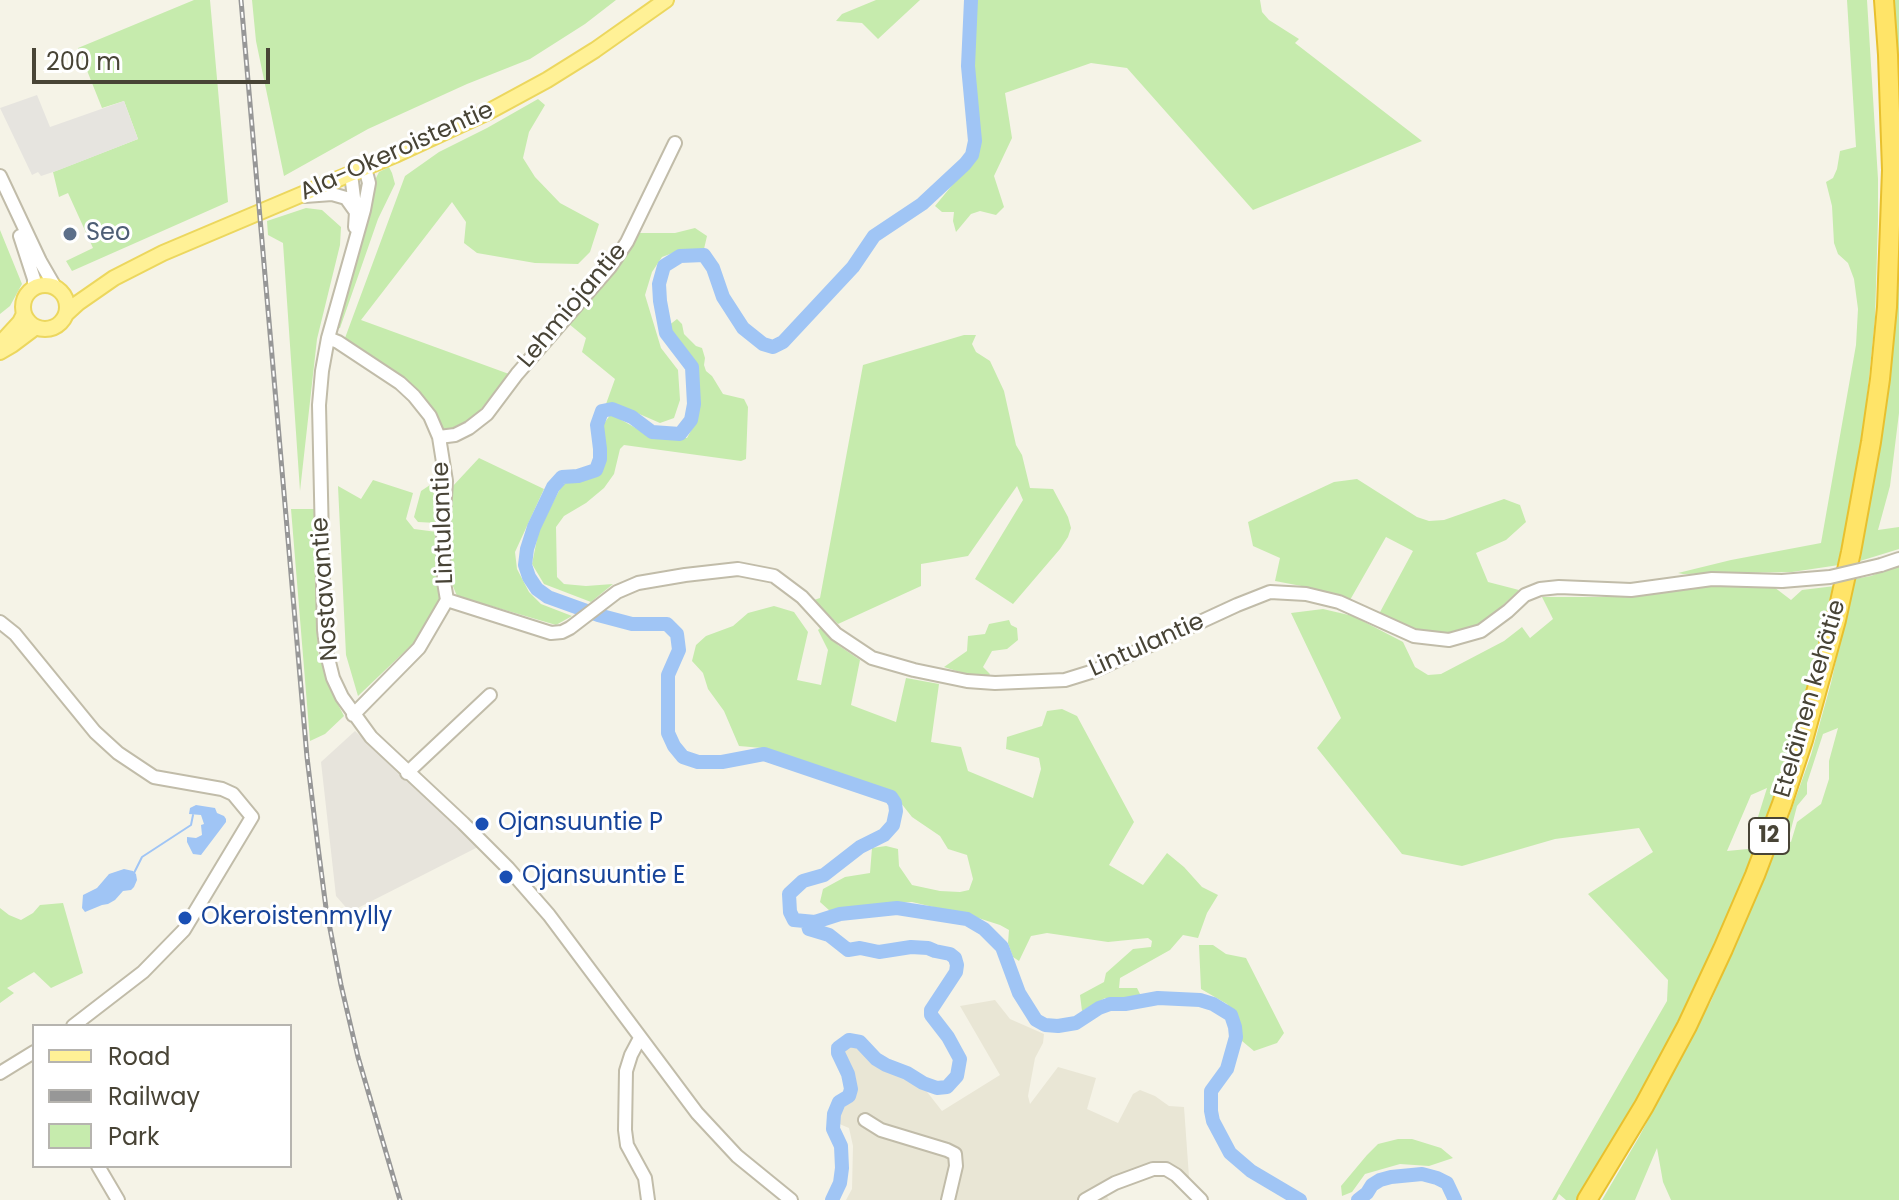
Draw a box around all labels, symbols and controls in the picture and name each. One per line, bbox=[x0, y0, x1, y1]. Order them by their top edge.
scale bar bbox=[36, 32, 274, 82]
text: 200 m bbox=[46, 45, 121, 78]
street label: Ala-Okeroistentie bbox=[296, 96, 498, 208]
place label: Seo bbox=[86, 220, 130, 248]
marker: Seo bbox=[61, 225, 79, 243]
street label: Lehmiojantie bbox=[513, 238, 633, 374]
street label: Lintulantie bbox=[427, 461, 461, 585]
street label: Nostavantie bbox=[307, 516, 345, 662]
street label: Eteläinen kehätie bbox=[1769, 597, 1853, 801]
street label: Lintulantie bbox=[1085, 608, 1209, 684]
place label: Ojansuuntie P bbox=[498, 810, 663, 838]
marker: Ojansuuntie P bbox=[473, 815, 491, 833]
road number: 12 bbox=[1749, 818, 1789, 854]
place label: Ojansuuntie E bbox=[522, 863, 685, 891]
marker: Ojansuuntie E bbox=[497, 868, 515, 886]
place label: Okeroistenmylly bbox=[201, 904, 392, 932]
marker: Okeroistenmylly bbox=[176, 909, 194, 927]
legend bbox=[32, 1024, 292, 1168]
text: Road bbox=[108, 1040, 170, 1073]
text: Railway bbox=[108, 1080, 200, 1113]
text: Park bbox=[108, 1120, 159, 1153]

